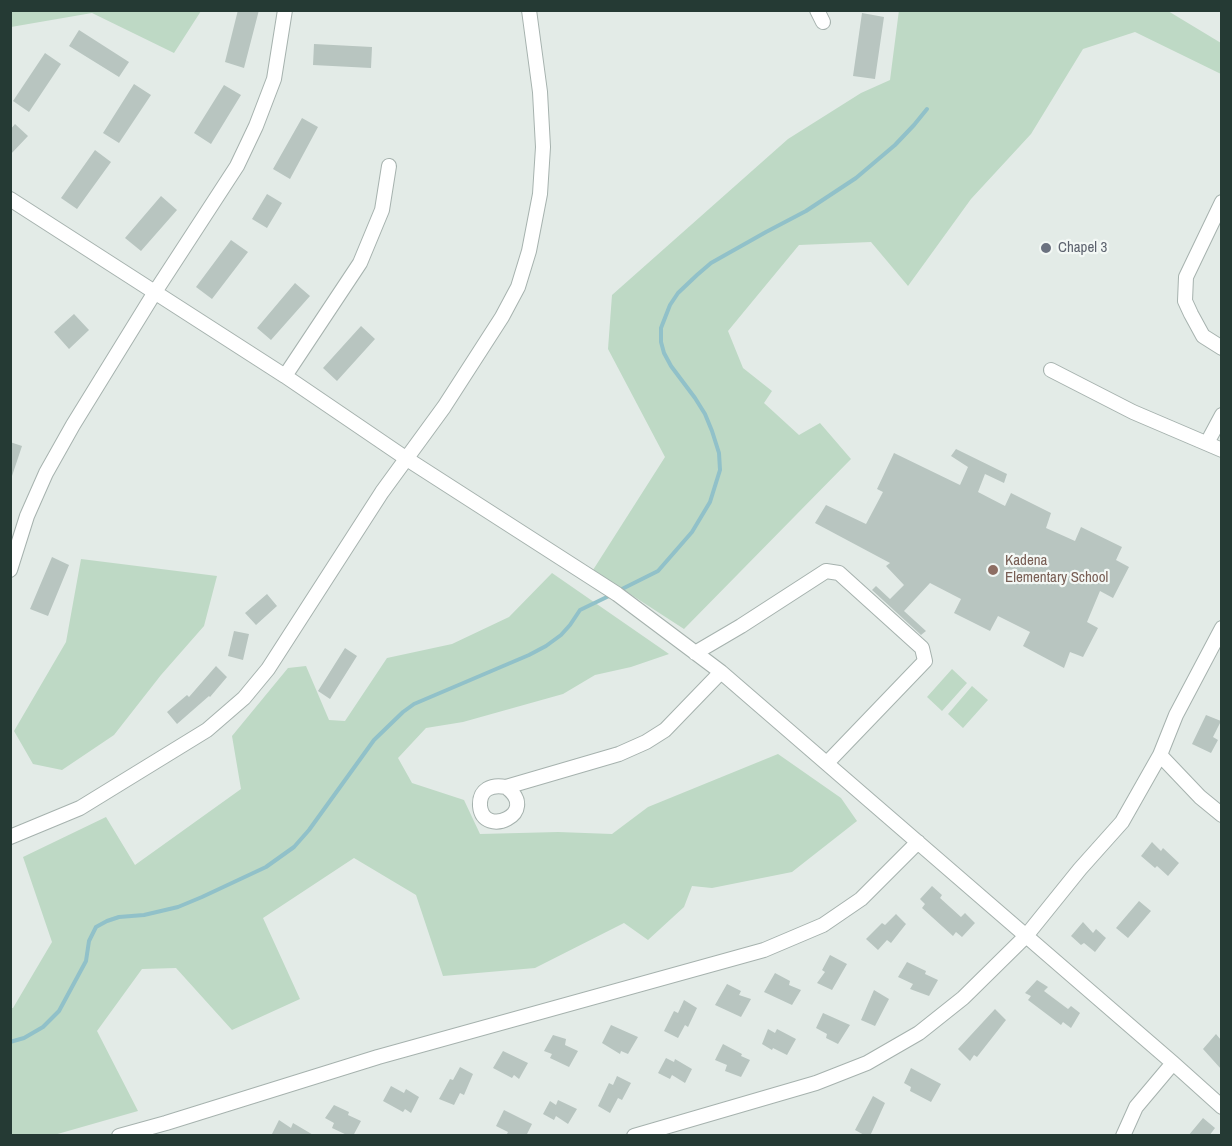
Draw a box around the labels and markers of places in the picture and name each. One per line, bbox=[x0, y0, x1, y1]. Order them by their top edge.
place label: Chapel 3 bbox=[1058, 239, 1107, 257]
marker: Chapel 3 bbox=[1039, 241, 1053, 255]
place label: Kadena Elementary School bbox=[1005, 552, 1108, 587]
marker: Kadena Elementary School bbox=[986, 563, 1000, 577]

